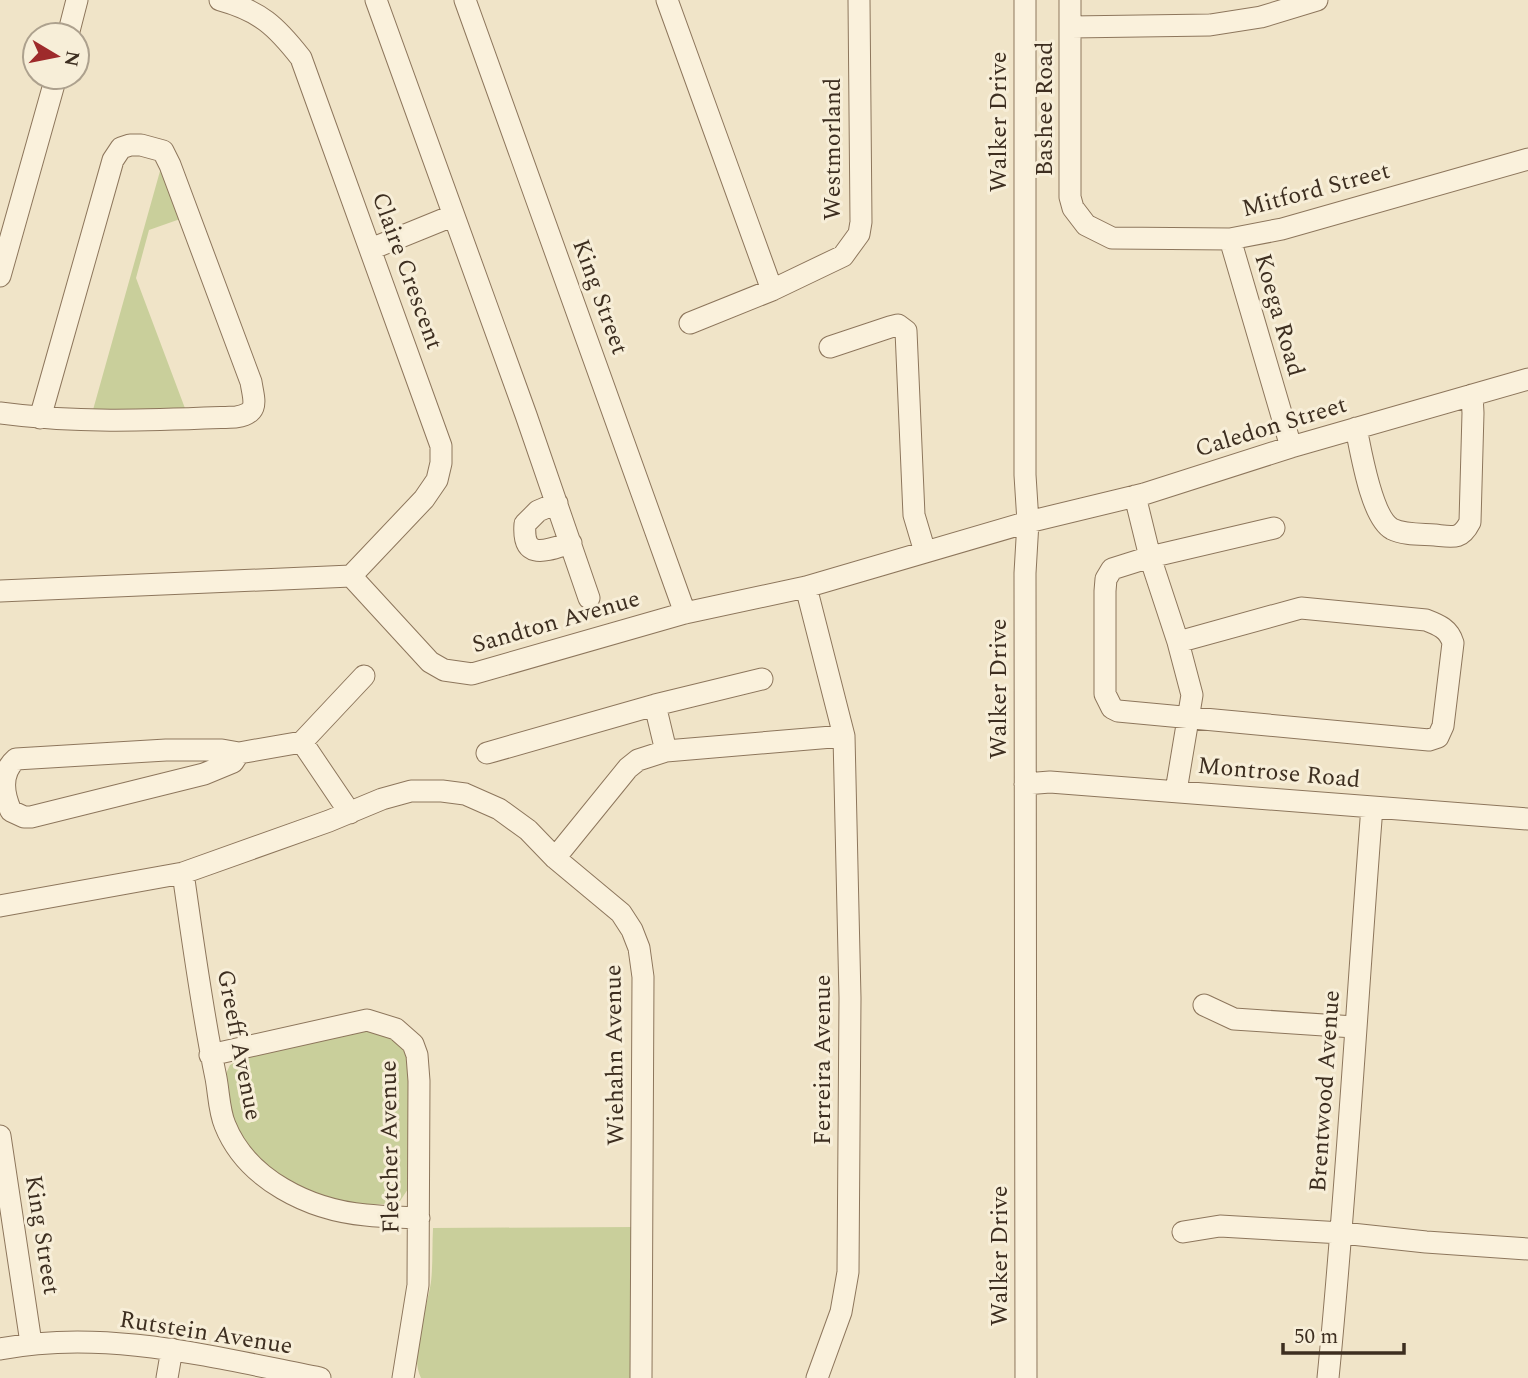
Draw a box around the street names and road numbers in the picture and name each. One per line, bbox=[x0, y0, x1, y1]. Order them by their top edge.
street label: Bashee Road bbox=[1027, 41, 1063, 177]
street label: Walker Drive bbox=[981, 52, 1017, 192]
street label: Westmorland bbox=[815, 78, 851, 220]
street label: Mitford Street bbox=[1238, 153, 1394, 227]
street label: Claire Crescent bbox=[362, 187, 452, 355]
street label: King Street bbox=[562, 234, 638, 360]
street label: Koega Road bbox=[1244, 249, 1314, 381]
street label: Caledon Street bbox=[1191, 387, 1351, 467]
street label: Sandton Avenue bbox=[468, 581, 644, 663]
street label: Walker Drive bbox=[981, 619, 1017, 759]
street label: Montrose Road bbox=[1196, 748, 1362, 798]
street label: Wiehahn Avenue bbox=[595, 964, 635, 1146]
street label: Greeff Avenue bbox=[207, 967, 271, 1123]
street label: Ferreira Avenue bbox=[805, 975, 841, 1145]
street label: Brentwood Avenue bbox=[1300, 989, 1350, 1193]
street label: Fletcher Avenue bbox=[370, 1060, 410, 1234]
street label: King Street bbox=[15, 1173, 69, 1297]
street label: Walker Drive bbox=[982, 1186, 1018, 1326]
street label: Rutstein Avenue bbox=[117, 1302, 295, 1364]

